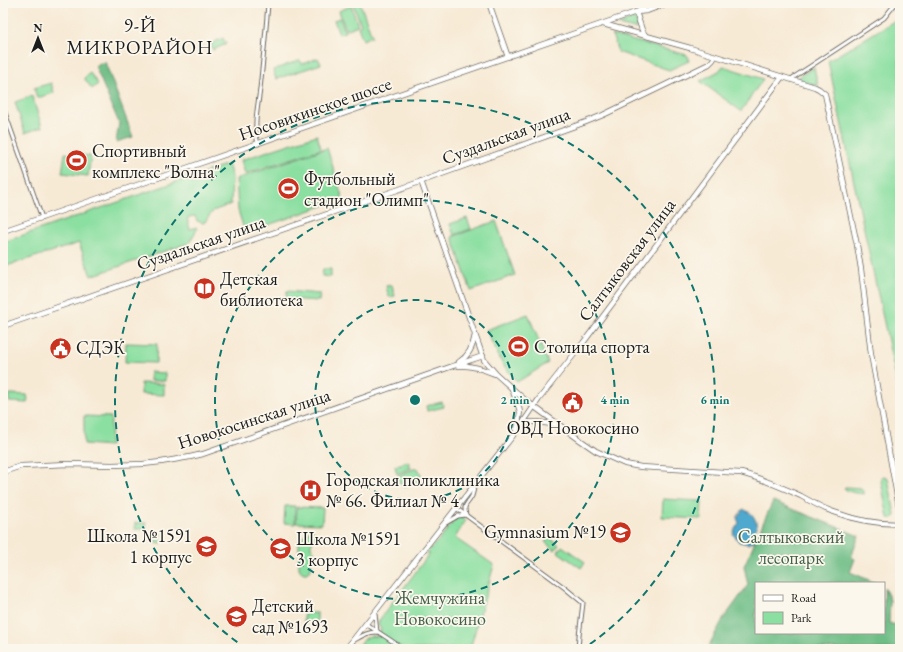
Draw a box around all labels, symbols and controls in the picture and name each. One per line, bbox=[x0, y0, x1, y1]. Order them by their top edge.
district label: 9-Й МИКРОРАЙОН bbox=[67, 13, 214, 60]
north arrow bbox=[18, 18, 58, 58]
text: N bbox=[34, 21, 43, 35]
street label: Носовихинское шоссе bbox=[235, 72, 394, 145]
street label: Суздальская улица bbox=[439, 101, 574, 169]
place label: Спортивный комплекс "Волна" bbox=[92, 139, 220, 183]
sports icon: Спортивный комплекс "Волна" bbox=[64, 148, 90, 174]
place label: Футбольный стадион "Олимп" bbox=[304, 167, 429, 211]
sports icon: Футбольный стадион "Олимп" bbox=[275, 176, 301, 202]
street label: Салтыковская улица bbox=[573, 193, 681, 326]
street label: Суздальская улица bbox=[133, 209, 269, 275]
place label: Детская библиотека bbox=[220, 267, 304, 311]
library icon: Детская библиотека bbox=[192, 276, 218, 302]
sports icon: Столица спорта bbox=[505, 334, 531, 360]
public building icon: СДЭК bbox=[48, 335, 74, 361]
place label: Столица спорта bbox=[534, 335, 651, 358]
place label: СДЭК bbox=[76, 336, 125, 359]
street label: Новокосинская улица bbox=[175, 383, 334, 454]
public building icon: ОВД Новокосино bbox=[560, 390, 586, 416]
text: 2 min bbox=[500, 392, 530, 408]
text: 4 min bbox=[600, 392, 630, 408]
text: 6 min bbox=[700, 392, 730, 408]
centre of rings bbox=[408, 393, 422, 407]
place label: ОВД Новокосино bbox=[507, 416, 639, 439]
place label: Городская поликлиника № 66. Филиал № 4 bbox=[326, 468, 500, 512]
hospital icon: Городская поликлиника № 66. Филиал № 4 bbox=[298, 477, 324, 503]
school or university icon: Gymnasium №19 bbox=[608, 519, 634, 545]
place label: Gymnasium №19 bbox=[484, 520, 606, 543]
place label: Школа №1591 1 корпус bbox=[87, 524, 192, 568]
park label: Салтыковский лесопарк bbox=[738, 525, 845, 569]
place label: Школа №1591 3 корпус bbox=[296, 527, 401, 571]
school or university icon: Школа №1591 1 корпус bbox=[194, 533, 220, 559]
school or university icon: Школа №1591 3 корпус bbox=[268, 536, 294, 562]
legend bbox=[755, 582, 885, 634]
park label: Жемчужина Новокосино bbox=[394, 586, 486, 630]
text: Road bbox=[791, 590, 817, 606]
place label: Детский сад №1693 bbox=[252, 594, 328, 638]
school or university icon: Детский сад №1693 bbox=[223, 603, 249, 629]
text: Park bbox=[791, 610, 812, 626]

